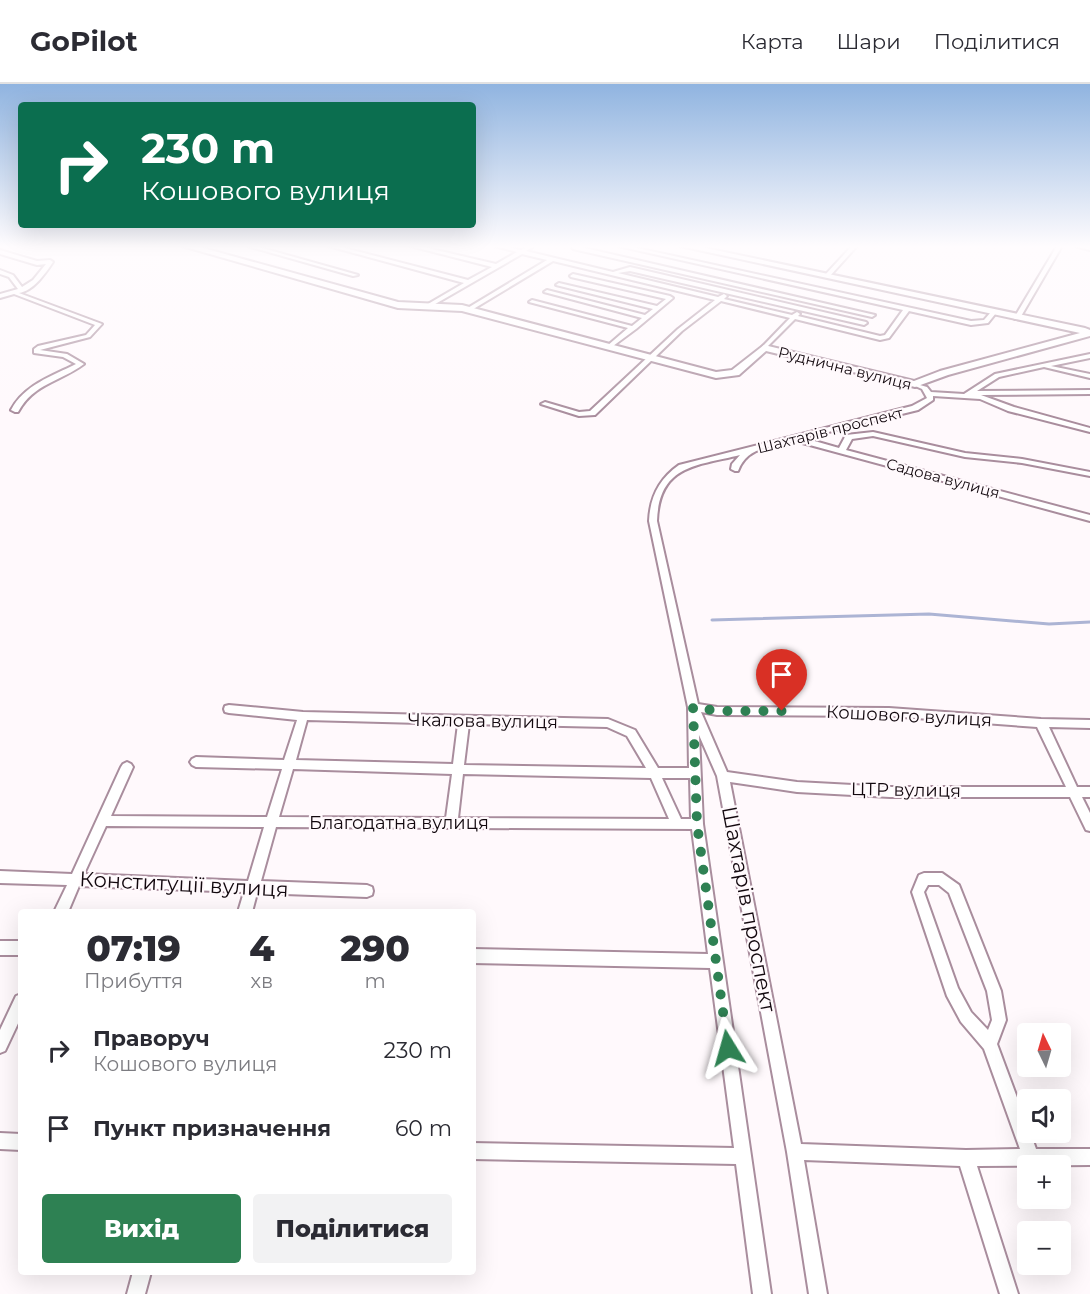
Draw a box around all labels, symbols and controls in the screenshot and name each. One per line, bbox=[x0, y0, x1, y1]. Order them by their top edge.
text: GoPilot bbox=[30, 24, 138, 58]
text: Карта bbox=[741, 29, 804, 54]
text: Шари bbox=[837, 29, 901, 54]
text: Поділитися bbox=[934, 29, 1060, 54]
text: 230 m bbox=[141, 122, 275, 174]
icon: right bbox=[42, 126, 120, 204]
text: Кошового вулиця bbox=[141, 174, 390, 207]
street label: Руднична вулиця bbox=[776, 342, 914, 394]
street label: Шахтарів проспект bbox=[755, 402, 906, 457]
street label: Садова вулиця bbox=[884, 454, 1002, 502]
pin bbox=[756, 649, 807, 711]
icon: arrive bbox=[765, 658, 798, 691]
street label: Кошового вулиця bbox=[826, 701, 992, 731]
street label: Чкалова вулиця bbox=[408, 709, 558, 733]
street label: ЦТР вулиця bbox=[851, 778, 961, 802]
street label: Шахтарів проспект bbox=[717, 804, 781, 1014]
street label: Благодатна вулиця bbox=[309, 812, 489, 834]
street label: Конституції вулиця bbox=[79, 866, 289, 902]
text: 07:19 bbox=[86, 926, 181, 970]
text: 4 bbox=[249, 926, 274, 970]
text: 290 bbox=[340, 926, 410, 970]
text: Прибуття bbox=[84, 969, 183, 993]
text: хв bbox=[250, 969, 273, 993]
text: m bbox=[365, 969, 386, 993]
position arrow bbox=[696, 1016, 760, 1080]
north arrow bbox=[1017, 1023, 1071, 1077]
map controls bbox=[1017, 1023, 1071, 1275]
text: Праворуч bbox=[93, 1025, 210, 1052]
icon: right bbox=[42, 1034, 75, 1067]
text: 230 m bbox=[383, 1037, 452, 1064]
text: Кошового вулиця bbox=[93, 1052, 277, 1076]
button: sound bbox=[1017, 1089, 1071, 1143]
icon: arrive bbox=[42, 1112, 75, 1145]
text: Пункт призначення bbox=[93, 1115, 331, 1142]
text: 60 m bbox=[395, 1115, 452, 1142]
button: + bbox=[1017, 1155, 1071, 1209]
button: Вихід bbox=[42, 1194, 241, 1263]
button: Поділитися bbox=[253, 1194, 452, 1263]
button: − bbox=[1017, 1221, 1071, 1275]

